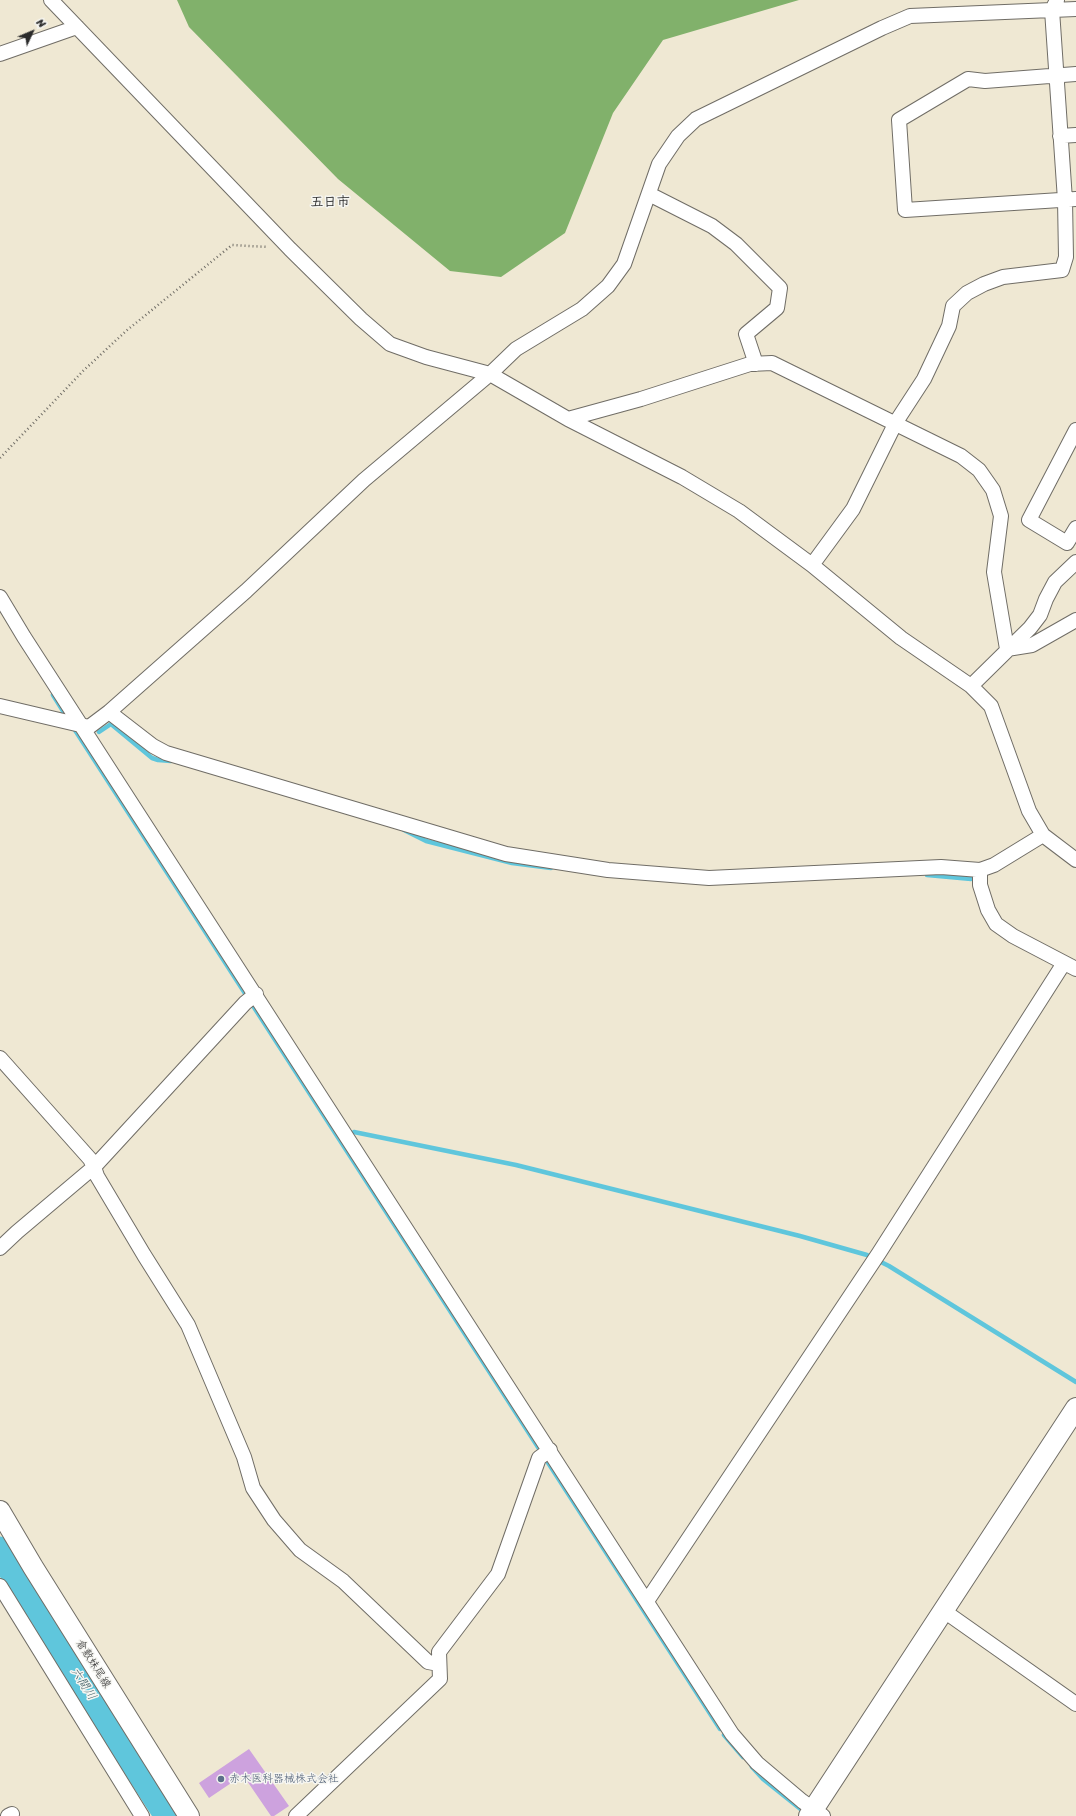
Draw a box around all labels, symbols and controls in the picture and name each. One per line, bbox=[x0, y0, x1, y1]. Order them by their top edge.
north arrow bbox=[12, 12, 52, 52]
text: N bbox=[32, 14, 50, 33]
district label: 五日市 bbox=[311, 195, 349, 211]
street label: 倉敷妹尾線 bbox=[73, 1637, 113, 1691]
water label: 六間川 bbox=[67, 1665, 99, 1703]
place label: 赤木医科器械株式会社 bbox=[229, 1772, 339, 1786]
marker: 赤木医科器械株式会社 bbox=[216, 1774, 226, 1784]

